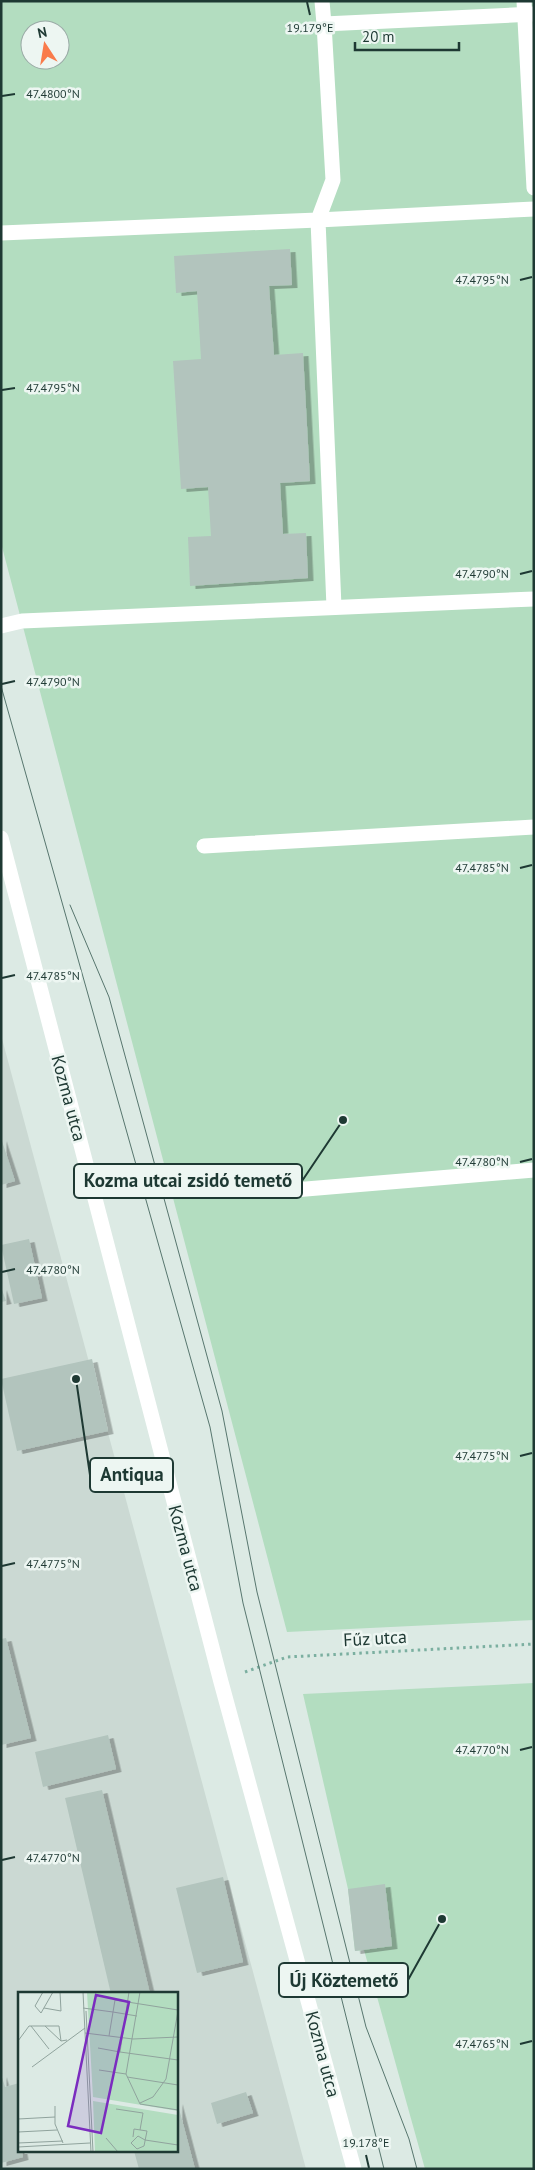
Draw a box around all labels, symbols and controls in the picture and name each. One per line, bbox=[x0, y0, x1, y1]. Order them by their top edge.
north arrow bbox=[20, 20, 70, 70]
text: 19.179°E bbox=[287, 20, 333, 35]
scale bar bbox=[355, 20, 459, 52]
text: N bbox=[36, 23, 49, 42]
text: 20 m bbox=[362, 27, 395, 46]
text: 47.4800°N bbox=[26, 86, 80, 101]
text: 47.4795°N bbox=[455, 272, 509, 287]
text: 47.4795°N bbox=[26, 380, 80, 395]
text: 47.4790°N bbox=[455, 566, 509, 581]
text: 47.4790°N bbox=[26, 674, 80, 689]
text: 47.4785°N bbox=[455, 860, 509, 875]
text: 47.4785°N bbox=[26, 968, 80, 983]
street label: Kozma utca bbox=[46, 1052, 92, 1144]
text: 47.4780°N bbox=[455, 1154, 509, 1169]
callout: Kozma utcai zsidó temető bbox=[74, 1164, 302, 1198]
text: Kozma utcai zsidó temető bbox=[84, 1168, 292, 1192]
text: 47.4780°N bbox=[26, 1262, 80, 1277]
text: 47.4775°N bbox=[455, 1448, 509, 1463]
callout: Antiqua bbox=[90, 1458, 173, 1492]
text: Antiqua bbox=[100, 1462, 164, 1486]
street label: Kozma utca bbox=[163, 1502, 209, 1594]
text: 47.4775°N bbox=[26, 1556, 80, 1571]
street label: Fűz utca bbox=[342, 1625, 408, 1651]
text: 47.4770°N bbox=[455, 1742, 509, 1757]
text: 47.4770°N bbox=[26, 1850, 80, 1865]
callout: Új Köztemető bbox=[279, 1963, 408, 1997]
text: Új Köztemető bbox=[289, 1968, 399, 1992]
inset map bbox=[18, 1992, 178, 2152]
street label: Kozma utca bbox=[300, 2008, 346, 2100]
text: 47.4765°N bbox=[455, 2036, 509, 2051]
text: 19.178°E bbox=[343, 2135, 389, 2150]

